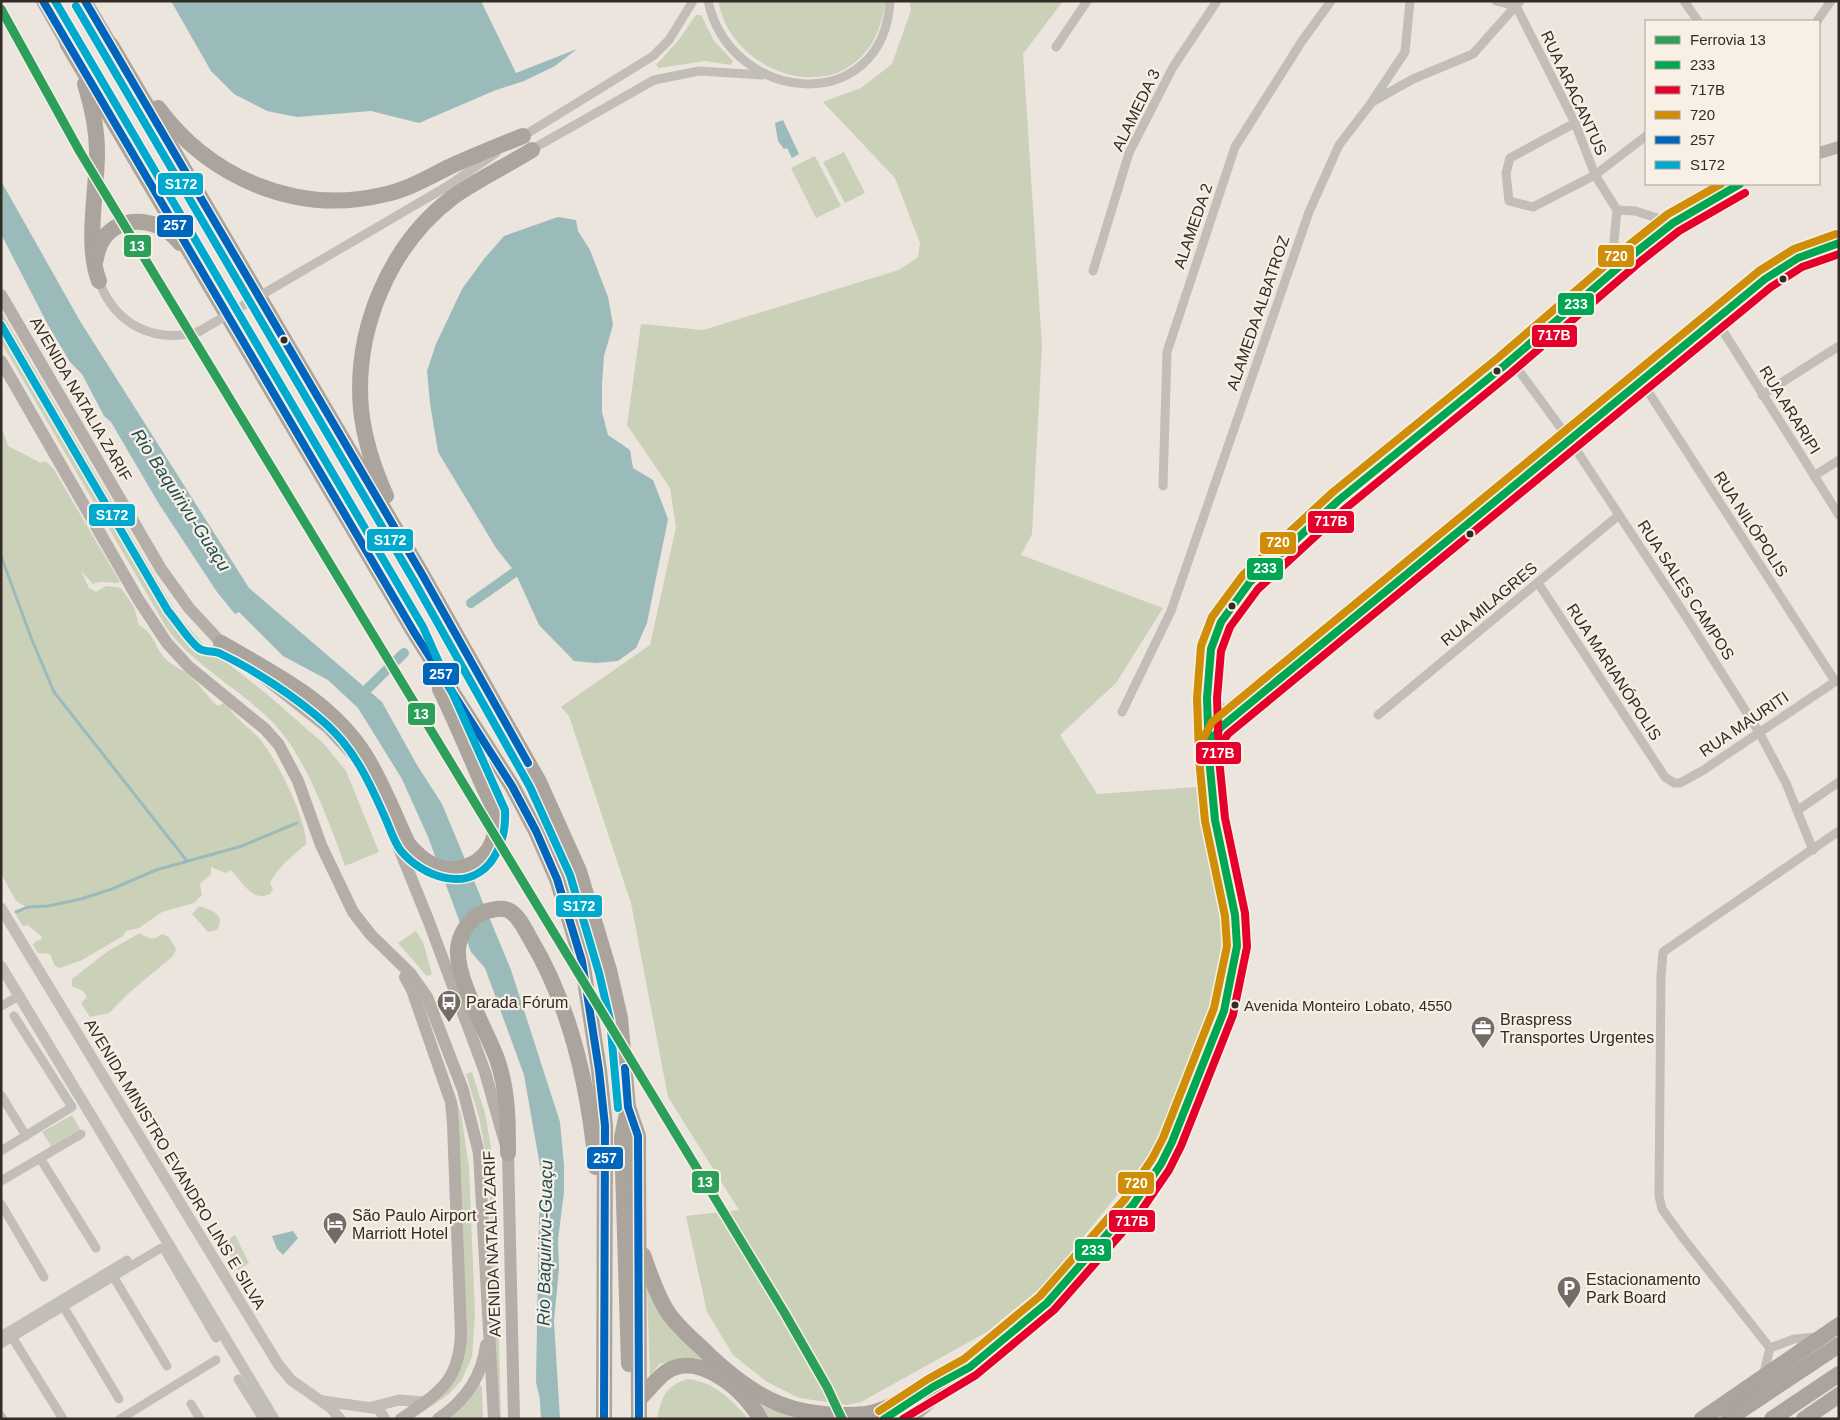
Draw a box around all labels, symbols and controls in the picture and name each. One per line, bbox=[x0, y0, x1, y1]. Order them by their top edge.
legend bbox=[1645, 20, 1820, 185]
street label: RUA ARACANTUS bbox=[1538, 28, 1610, 158]
text: Ferrovia 13 bbox=[1690, 31, 1766, 48]
text: 233 bbox=[1690, 56, 1715, 73]
street label: ALAMEDA 3 bbox=[1109, 66, 1163, 154]
text: 717B bbox=[1690, 81, 1725, 98]
text: 720 bbox=[1690, 106, 1715, 123]
text: 257 bbox=[1690, 131, 1715, 148]
text: S172 bbox=[1690, 156, 1725, 173]
line badge: S172 bbox=[157, 172, 204, 196]
text: S172 bbox=[165, 176, 198, 192]
street label: ALAMEDA 2 bbox=[1170, 181, 1216, 271]
line badge: 257 bbox=[156, 214, 194, 238]
text: 257 bbox=[163, 217, 187, 233]
street label: ALAMEDA ALBATROZ bbox=[1224, 233, 1293, 393]
line badge: 13 bbox=[123, 234, 152, 258]
text: 13 bbox=[129, 238, 145, 254]
line badge: 720 bbox=[1597, 244, 1635, 268]
text: 720 bbox=[1604, 248, 1628, 264]
unlabelled marker bbox=[1778, 274, 1788, 284]
line badge: 233 bbox=[1557, 292, 1595, 316]
text: 233 bbox=[1564, 296, 1588, 312]
street label: AVENIDA NATALIA ZARIF bbox=[27, 314, 135, 484]
line badge: 717B bbox=[1531, 324, 1578, 348]
text: 717B bbox=[1537, 327, 1571, 343]
unlabelled marker bbox=[279, 335, 289, 345]
street label: RUA ARARIPI bbox=[1756, 363, 1824, 457]
unlabelled marker bbox=[1492, 366, 1502, 376]
water label: Rio Baquirivu-Guaçu bbox=[127, 425, 235, 575]
street label: RUA NILÓPOLIS bbox=[1711, 468, 1792, 580]
line badge: S172 bbox=[88, 503, 136, 527]
text: S172 bbox=[96, 507, 129, 523]
line badge: 717B bbox=[1307, 510, 1355, 534]
text: 717B bbox=[1314, 513, 1348, 529]
street label: RUA SALES CAMPOS bbox=[1635, 517, 1737, 663]
line badge: S172 bbox=[366, 528, 414, 552]
unlabelled marker bbox=[1465, 529, 1475, 539]
line badge: 720 bbox=[1259, 531, 1297, 555]
text: S172 bbox=[374, 532, 407, 548]
text: 720 bbox=[1266, 534, 1290, 550]
line badge: 233 bbox=[1246, 557, 1284, 581]
street label: RUA MILAGRES bbox=[1438, 559, 1540, 649]
text: 233 bbox=[1253, 560, 1277, 576]
street label: RUA MARIANÓPOLIS bbox=[1564, 600, 1665, 743]
unlabelled marker bbox=[1227, 601, 1237, 611]
line badge: 257 bbox=[422, 662, 460, 686]
text: 257 bbox=[429, 666, 453, 682]
street label: RUA MAURITI bbox=[1696, 688, 1792, 760]
line badge: 13 bbox=[407, 702, 436, 726]
text: 13 bbox=[413, 706, 429, 722]
line badge: 717B bbox=[1195, 741, 1242, 765]
text: 717B bbox=[1201, 745, 1235, 761]
line badge: S172 bbox=[555, 894, 603, 918]
text: S172 bbox=[563, 898, 596, 914]
bus stop icon: Parada Fórum bbox=[436, 989, 462, 1023]
place label: Parada Fórum bbox=[466, 994, 568, 1011]
place label: Avenida Monteiro Lobato, 4550 bbox=[1244, 997, 1452, 1014]
marker: Avenida Monteiro Lobato, 4550 bbox=[1230, 1000, 1240, 1010]
place label: Braspress Transportes Urgentes bbox=[1500, 1011, 1654, 1046]
office icon: Braspress Transportes Urgentes bbox=[1470, 1015, 1496, 1049]
street label: AVENIDA MINISTRO EVANDRO LINS E SILVA bbox=[81, 1016, 269, 1313]
line badge: 257 bbox=[586, 1146, 624, 1170]
street label: AVENIDA NATALIA ZARIF bbox=[480, 1150, 504, 1338]
text: 257 bbox=[593, 1150, 617, 1166]
water label: Rio Baquirivu-Guaçu bbox=[534, 1160, 556, 1326]
line badge: 13 bbox=[691, 1170, 720, 1194]
line badge: 720 bbox=[1117, 1171, 1155, 1195]
text: 13 bbox=[697, 1174, 713, 1190]
text: 720 bbox=[1124, 1175, 1148, 1191]
place label: São Paulo Airport Marriott Hotel bbox=[352, 1207, 477, 1242]
line badge: 717B bbox=[1108, 1209, 1156, 1233]
hotel icon: São Paulo Airport Marriott Hotel bbox=[322, 1211, 348, 1245]
text: 717B bbox=[1115, 1213, 1149, 1229]
line badge: 233 bbox=[1074, 1238, 1112, 1262]
text: 233 bbox=[1081, 1242, 1105, 1258]
place label: Estacionamento Park Board bbox=[1586, 1271, 1701, 1306]
parking icon: Estacionamento Park Board bbox=[1556, 1275, 1582, 1309]

